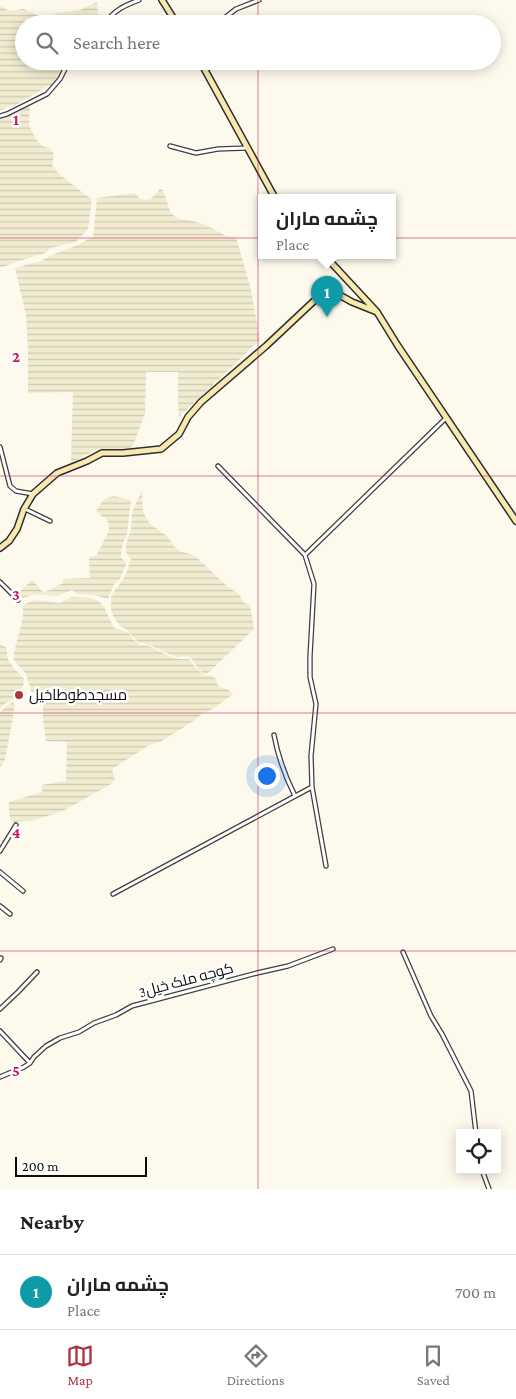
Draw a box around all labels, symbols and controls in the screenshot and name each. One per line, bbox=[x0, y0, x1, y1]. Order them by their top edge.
search box bbox=[15, 15, 501, 70]
icon: search bbox=[33, 29, 61, 57]
text: Search here bbox=[73, 32, 160, 53]
text: 1 bbox=[13, 111, 19, 128]
popup bbox=[258, 194, 396, 259]
text: چشمه ماران bbox=[276, 208, 378, 229]
text: Place bbox=[276, 236, 309, 253]
pin: 1 bbox=[311, 276, 343, 317]
text: 2 bbox=[12, 348, 20, 365]
text: 3 bbox=[12, 586, 20, 603]
place label: مسجدطوطاخیل bbox=[29, 687, 127, 705]
marker: مسجدطوطاخیل bbox=[13, 689, 25, 701]
your location bbox=[254, 763, 280, 789]
text: 4 bbox=[12, 824, 21, 841]
street label: کوچه ملک خیل3 bbox=[137, 960, 236, 1002]
text: 5 bbox=[12, 1062, 20, 1079]
map controls bbox=[456, 1129, 501, 1174]
button: locate bbox=[456, 1129, 501, 1174]
scale bar bbox=[15, 1154, 148, 1177]
text: 200 m bbox=[22, 1158, 58, 1174]
text: Nearby bbox=[20, 1210, 84, 1234]
text: چشمه ماران bbox=[67, 1274, 169, 1295]
text: 1 bbox=[33, 1284, 39, 1301]
text: 700 m bbox=[455, 1284, 496, 1301]
text: Place bbox=[67, 1302, 100, 1319]
tab: Map bbox=[66, 1342, 94, 1388]
tab: Directions bbox=[227, 1342, 285, 1388]
tab: Saved bbox=[417, 1342, 450, 1388]

